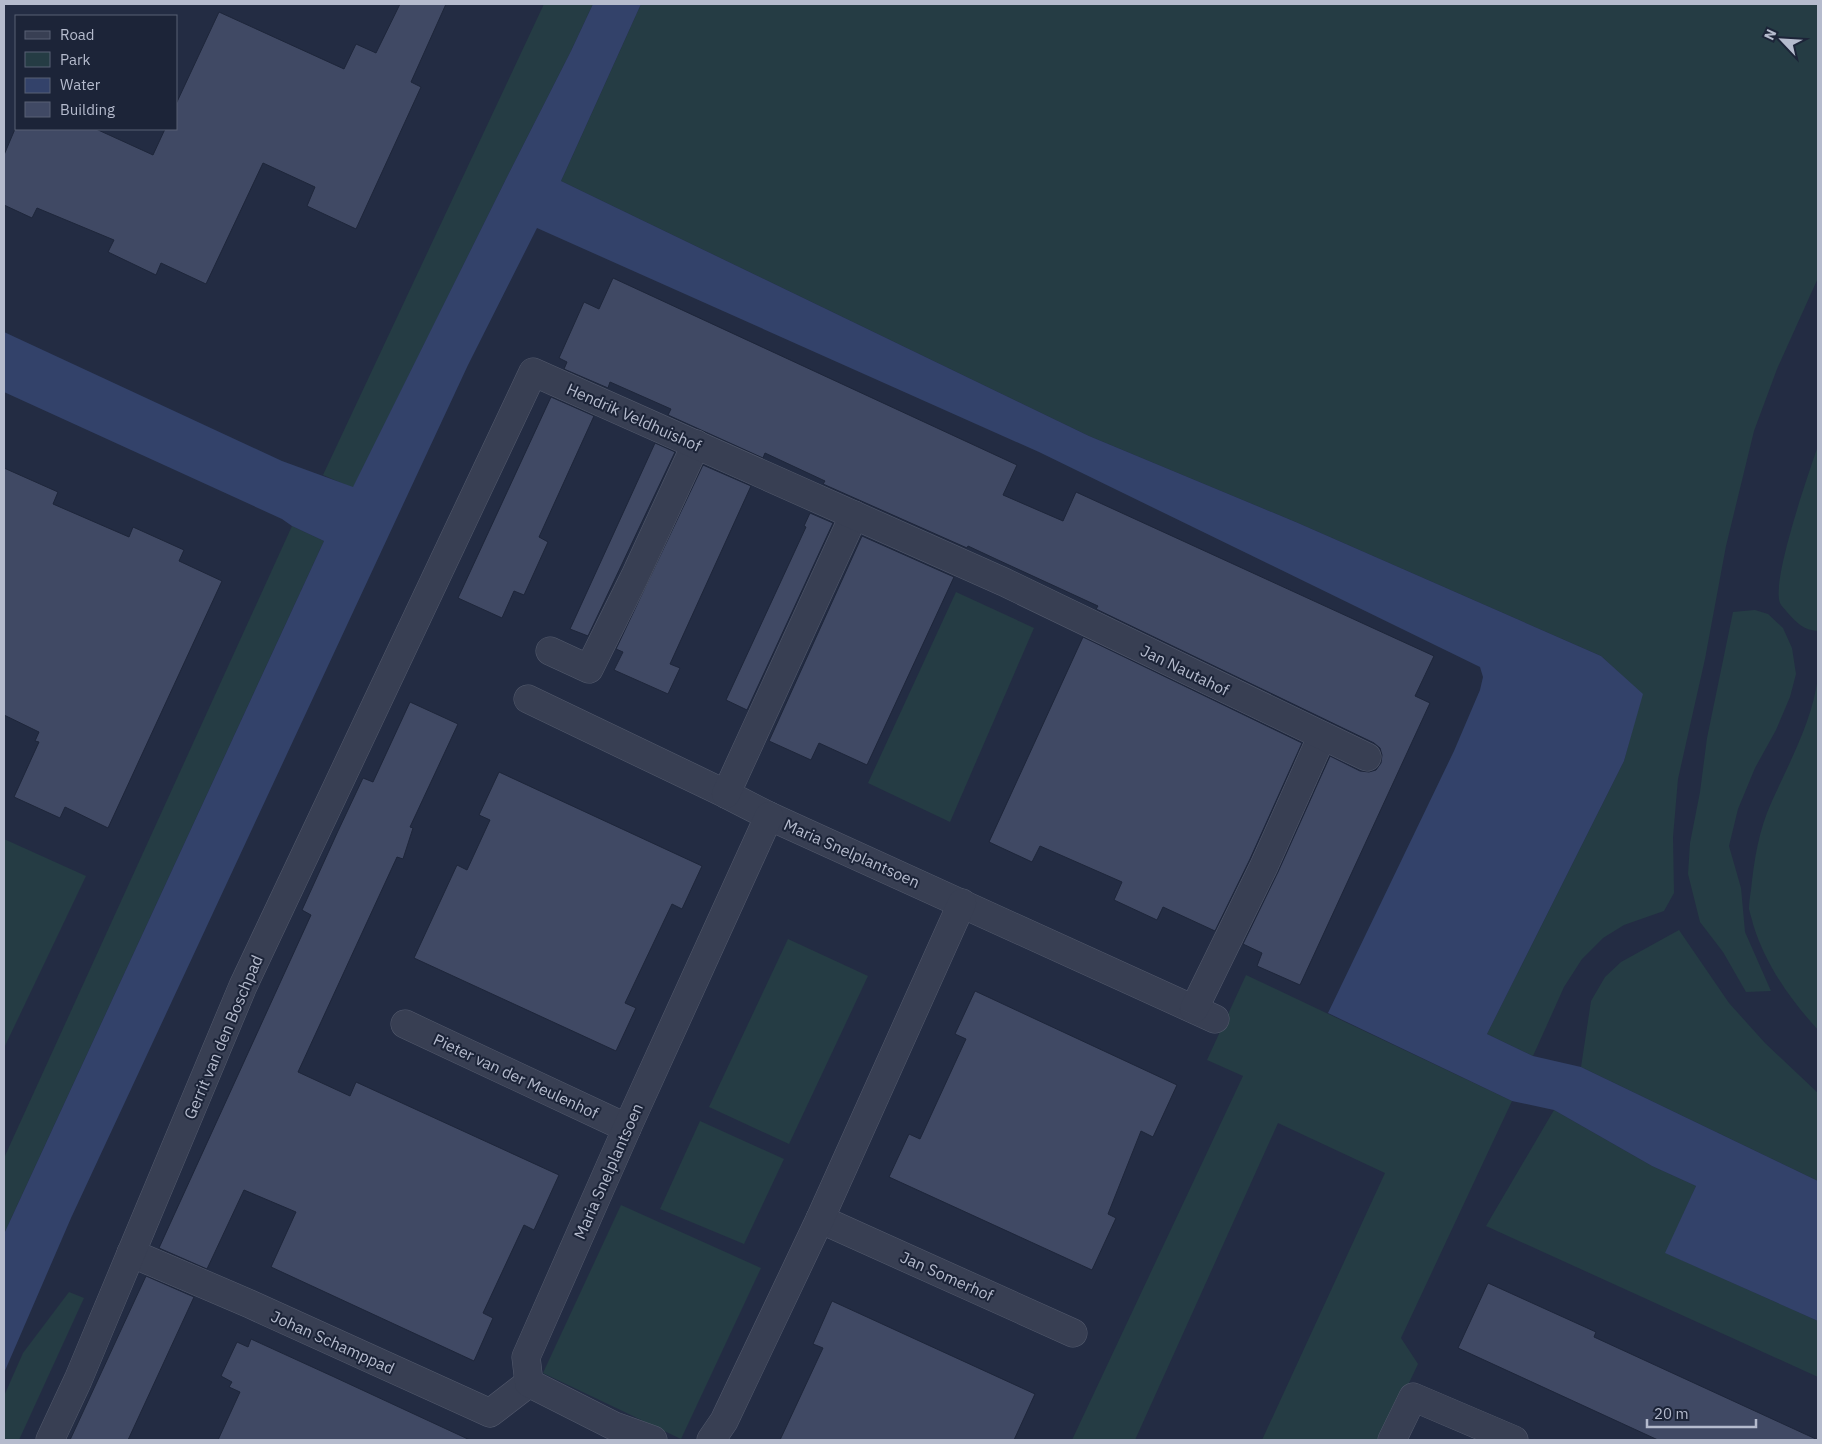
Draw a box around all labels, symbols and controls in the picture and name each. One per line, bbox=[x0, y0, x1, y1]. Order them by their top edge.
legend bbox=[15, 15, 178, 130]
north arrow bbox=[1757, 15, 1807, 65]
text: Road bbox=[60, 25, 95, 44]
text: N bbox=[1760, 26, 1781, 43]
text: Park bbox=[60, 50, 90, 69]
text: Water bbox=[60, 75, 101, 94]
text: Building bbox=[60, 100, 115, 119]
street label: Hendrik Veldhuishof bbox=[564, 378, 704, 456]
street label: Jan Nautahof bbox=[1138, 640, 1232, 700]
street label: Maria Snelplantsoen bbox=[781, 814, 923, 892]
street label: Gerrit van den Boschpad bbox=[179, 952, 267, 1122]
street label: Pieter van der Meulenhof bbox=[430, 1029, 602, 1123]
street label: Maria Snelplantsoen bbox=[569, 1100, 647, 1242]
street label: Jan Somerhof bbox=[897, 1247, 997, 1305]
street label: Johan Schamppad bbox=[268, 1306, 398, 1378]
scale bar bbox=[1647, 1396, 1756, 1428]
text: 20 m bbox=[1654, 1404, 1689, 1423]

